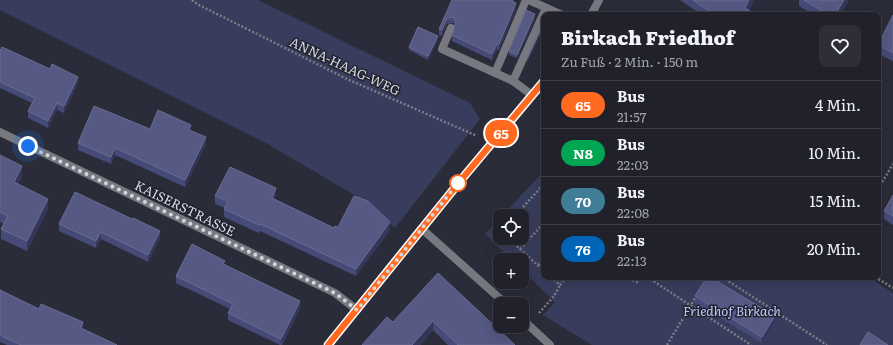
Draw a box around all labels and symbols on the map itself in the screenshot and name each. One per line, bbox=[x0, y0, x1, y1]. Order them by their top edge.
street label: ANNA-HAAG-WEG bbox=[287, 32, 404, 100]
line badge: 65 bbox=[483, 120, 519, 146]
your location bbox=[18, 136, 38, 156]
unlabelled marker bbox=[449, 174, 467, 192]
street label: KAISERSTRASSE bbox=[132, 175, 239, 240]
park label: Friedhof Birkach bbox=[683, 301, 781, 320]

